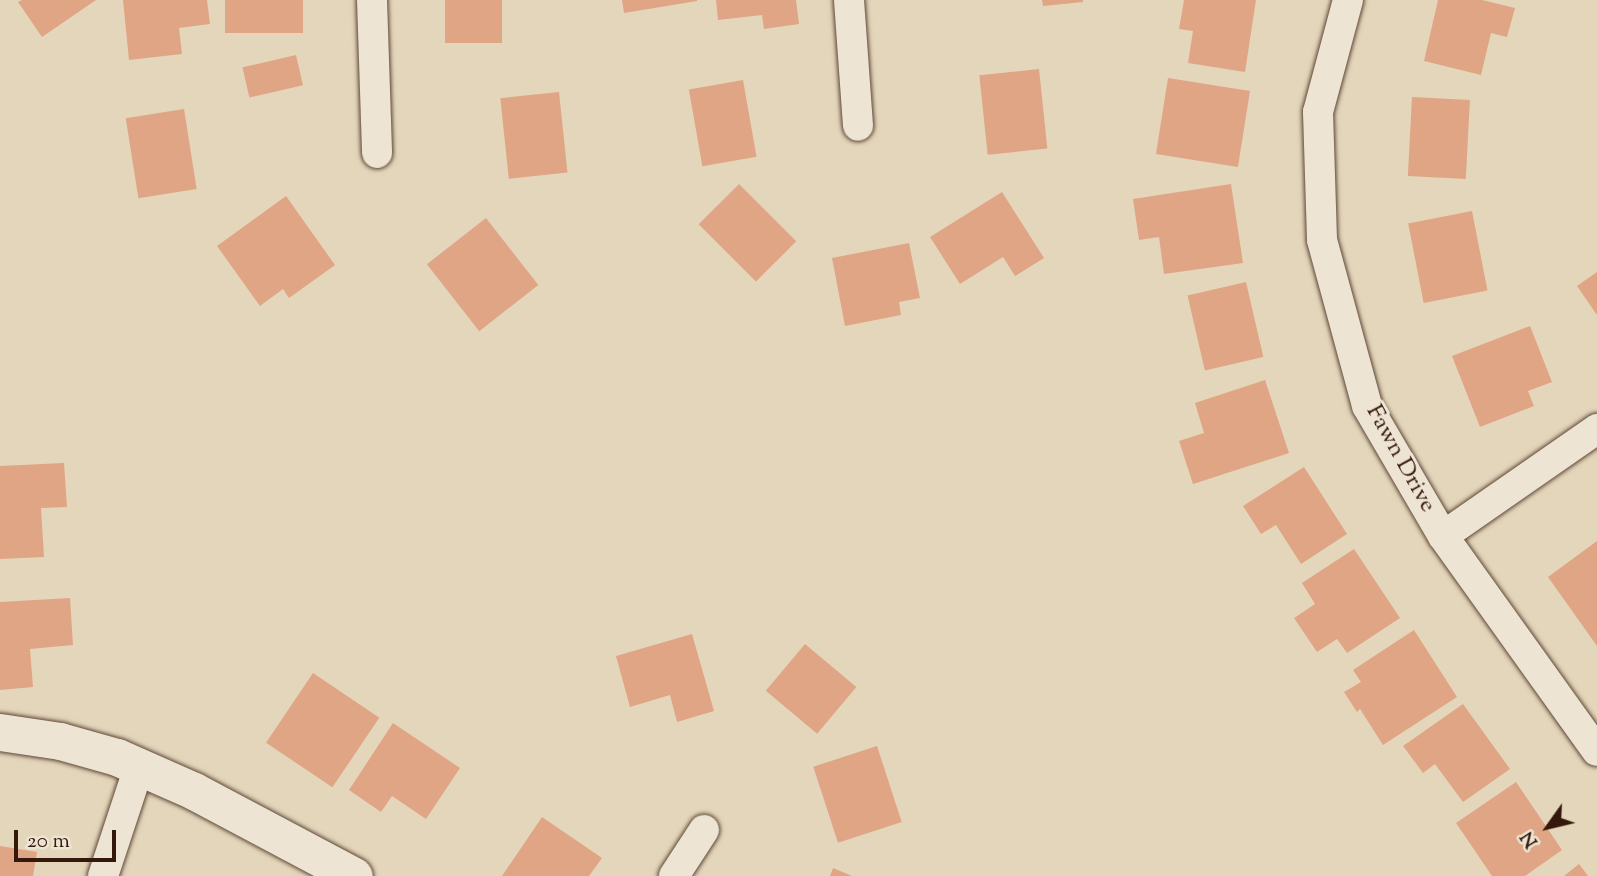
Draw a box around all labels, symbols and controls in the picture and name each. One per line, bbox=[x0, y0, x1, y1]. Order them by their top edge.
street label: Fawn Drive bbox=[1359, 400, 1441, 518]
north arrow bbox=[1513, 792, 1583, 862]
scale bar bbox=[18, 816, 119, 860]
text: N bbox=[1515, 825, 1546, 853]
text: 20 m bbox=[27, 827, 70, 857]

